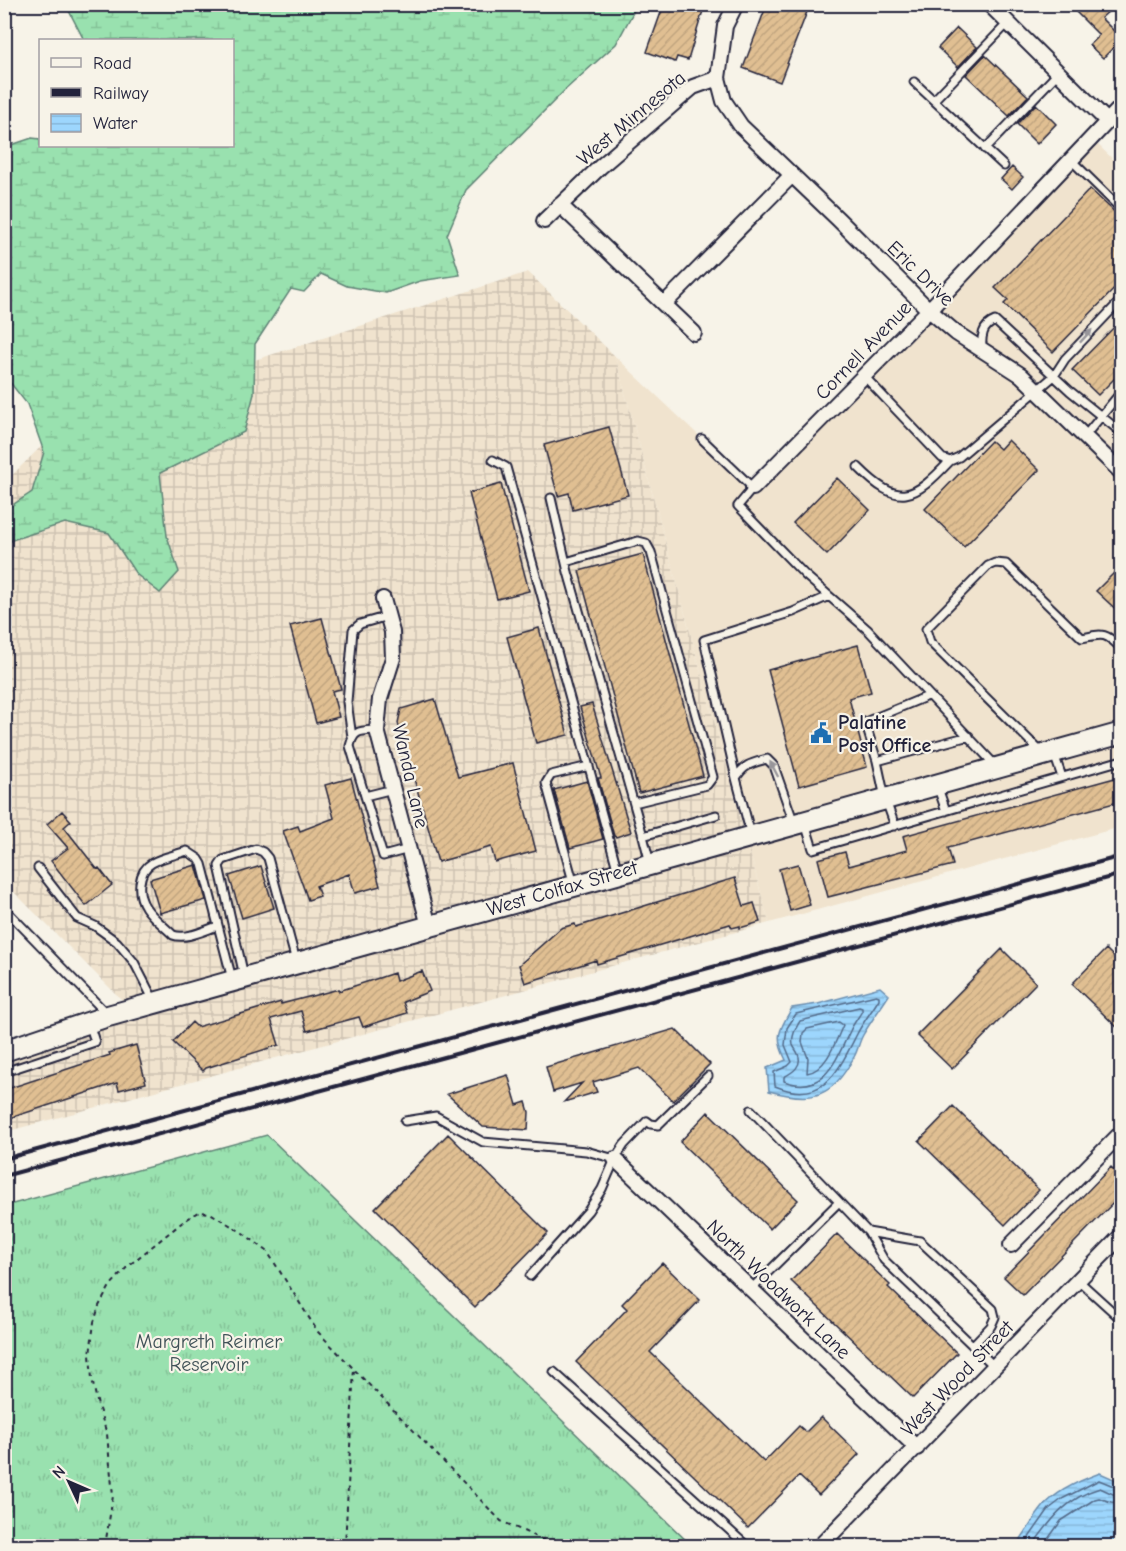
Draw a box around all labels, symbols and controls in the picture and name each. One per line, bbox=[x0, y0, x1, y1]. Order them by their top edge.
legend bbox=[39, 39, 234, 147]
text: Road bbox=[93, 53, 132, 74]
street label: West Minnesota bbox=[572, 66, 690, 170]
text: Railway bbox=[93, 83, 150, 104]
text: Water bbox=[93, 113, 138, 134]
street label: Eric Drive bbox=[882, 236, 959, 311]
street label: Cornell Avenue bbox=[811, 296, 916, 404]
one-way arrow bbox=[1079, 329, 1093, 344]
place label: Palatine Post Office bbox=[838, 711, 931, 757]
public building icon: Palatine Post Office bbox=[809, 721, 833, 745]
street label: Wanda Lane bbox=[387, 722, 434, 830]
one-way arrow bbox=[769, 760, 779, 778]
street label: West Colfax Street bbox=[484, 856, 641, 921]
street label: North Woodwork Lane bbox=[702, 1215, 855, 1364]
street label: West Wood Street bbox=[896, 1315, 1019, 1441]
park label: Margreth Reimer Reservoir bbox=[136, 1330, 282, 1376]
north arrow bbox=[39, 1452, 99, 1512]
text: N bbox=[49, 1462, 69, 1482]

